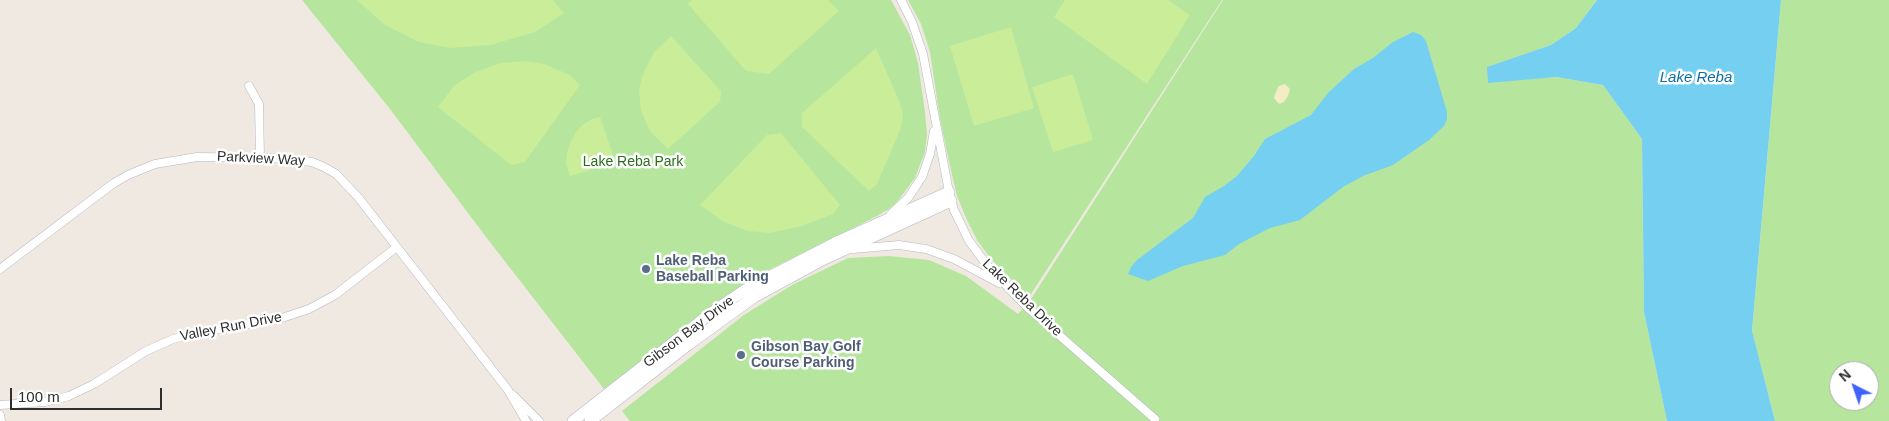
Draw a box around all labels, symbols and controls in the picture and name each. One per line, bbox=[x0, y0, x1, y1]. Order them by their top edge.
water label: Lake Reba bbox=[1660, 69, 1732, 87]
street label: Parkview Way bbox=[217, 148, 305, 170]
park label: Lake Reba Park bbox=[583, 154, 683, 170]
place label: Lake Reba Baseball Parking bbox=[656, 253, 769, 286]
street label: Lake Reba Drive bbox=[979, 256, 1065, 340]
marker: Lake Reba Baseball Parking bbox=[640, 263, 652, 275]
street label: Gibson Bay Drive bbox=[640, 293, 738, 371]
street label: Valley Run Drive bbox=[179, 309, 283, 345]
place label: Gibson Bay Golf Course Parking bbox=[751, 339, 861, 372]
marker: Gibson Bay Golf Course Parking bbox=[735, 349, 747, 361]
north arrow bbox=[1829, 361, 1879, 411]
text: N bbox=[1836, 366, 1854, 385]
scale bar bbox=[12, 378, 165, 410]
text: 100 m bbox=[18, 388, 60, 405]

